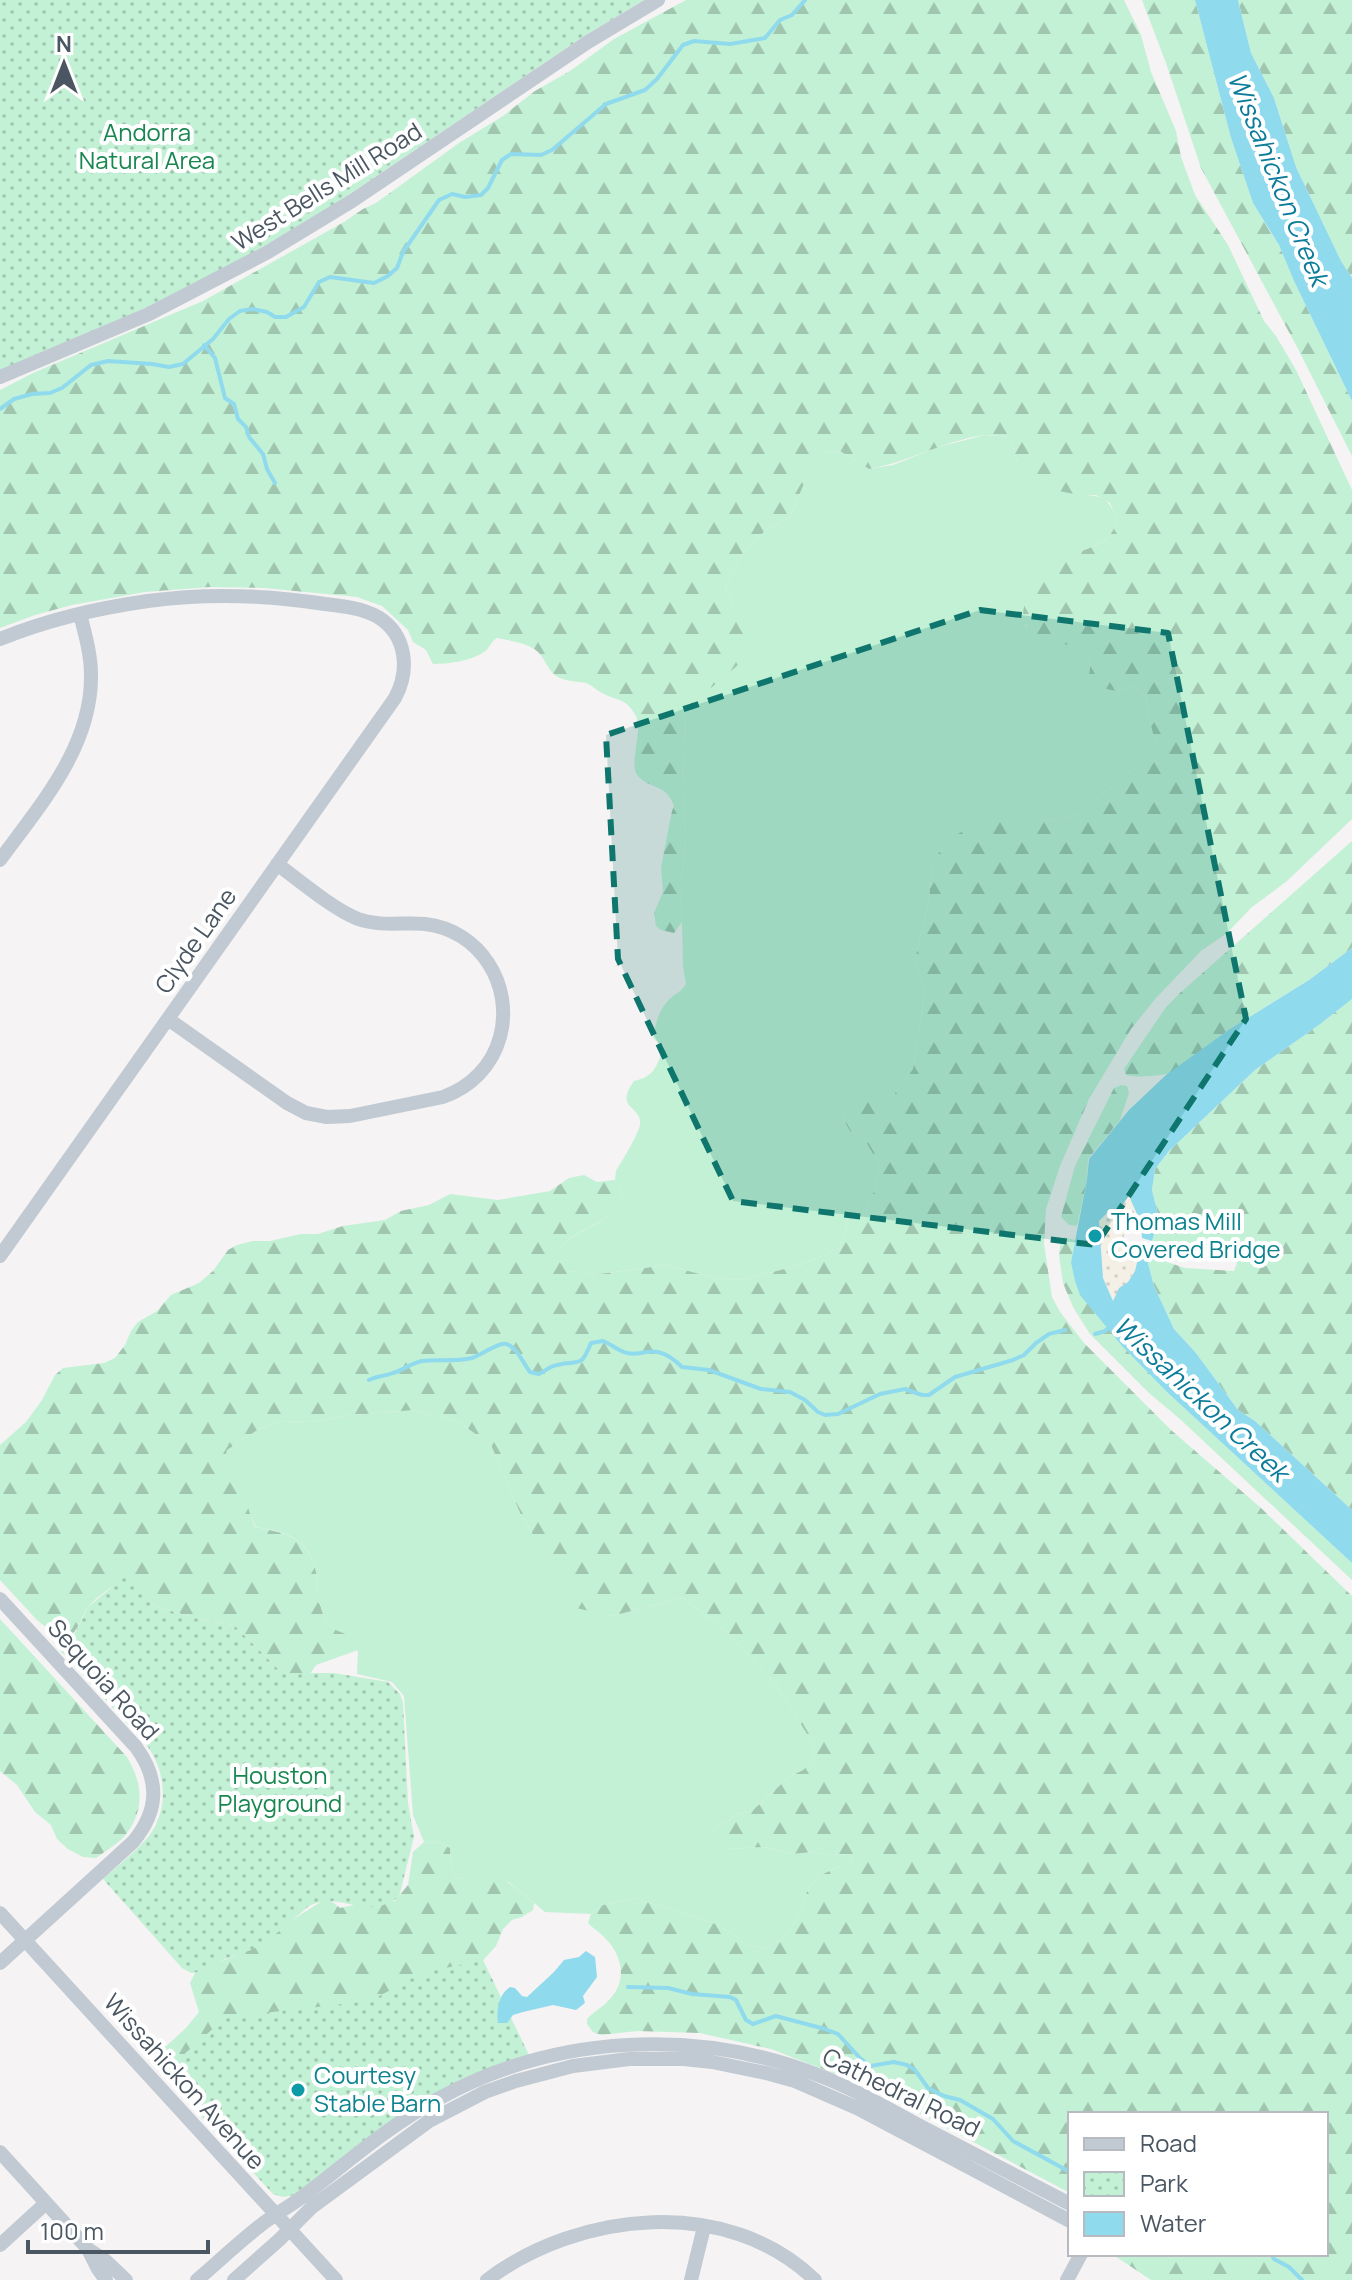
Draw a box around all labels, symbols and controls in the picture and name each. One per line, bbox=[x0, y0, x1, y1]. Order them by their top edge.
north arrow bbox=[24, 24, 104, 104]
text: N bbox=[56, 29, 72, 59]
water label: Wissahickon Creek bbox=[1220, 67, 1340, 294]
street label: West Bells Mill Road bbox=[225, 114, 427, 258]
park label: Andorra Natural Area bbox=[79, 115, 215, 176]
street label: Clyde Lane bbox=[146, 881, 243, 999]
place label: Thomas Mill Covered Bridge bbox=[1111, 1204, 1281, 1265]
marker: Thomas Mill Covered Bridge bbox=[1086, 1227, 1104, 1245]
water label: Wissahickon Creek bbox=[1106, 1308, 1300, 1492]
street label: Sequoia Road bbox=[41, 1611, 167, 1747]
park label: Houston Playground bbox=[218, 1758, 342, 1819]
street label: Wissahickon Avenue bbox=[97, 1986, 273, 2176]
street label: Cathedral Road bbox=[817, 2039, 986, 2144]
place label: Courtesy Stable Barn bbox=[314, 2058, 441, 2119]
marker: Courtesy Stable Barn bbox=[289, 2081, 307, 2099]
legend bbox=[1068, 2112, 1328, 2256]
text: Road bbox=[1140, 2126, 1197, 2159]
text: Park bbox=[1140, 2166, 1189, 2199]
scale bar bbox=[28, 2204, 208, 2254]
text: Water bbox=[1140, 2206, 1207, 2239]
text: 100 m bbox=[40, 2214, 104, 2247]

